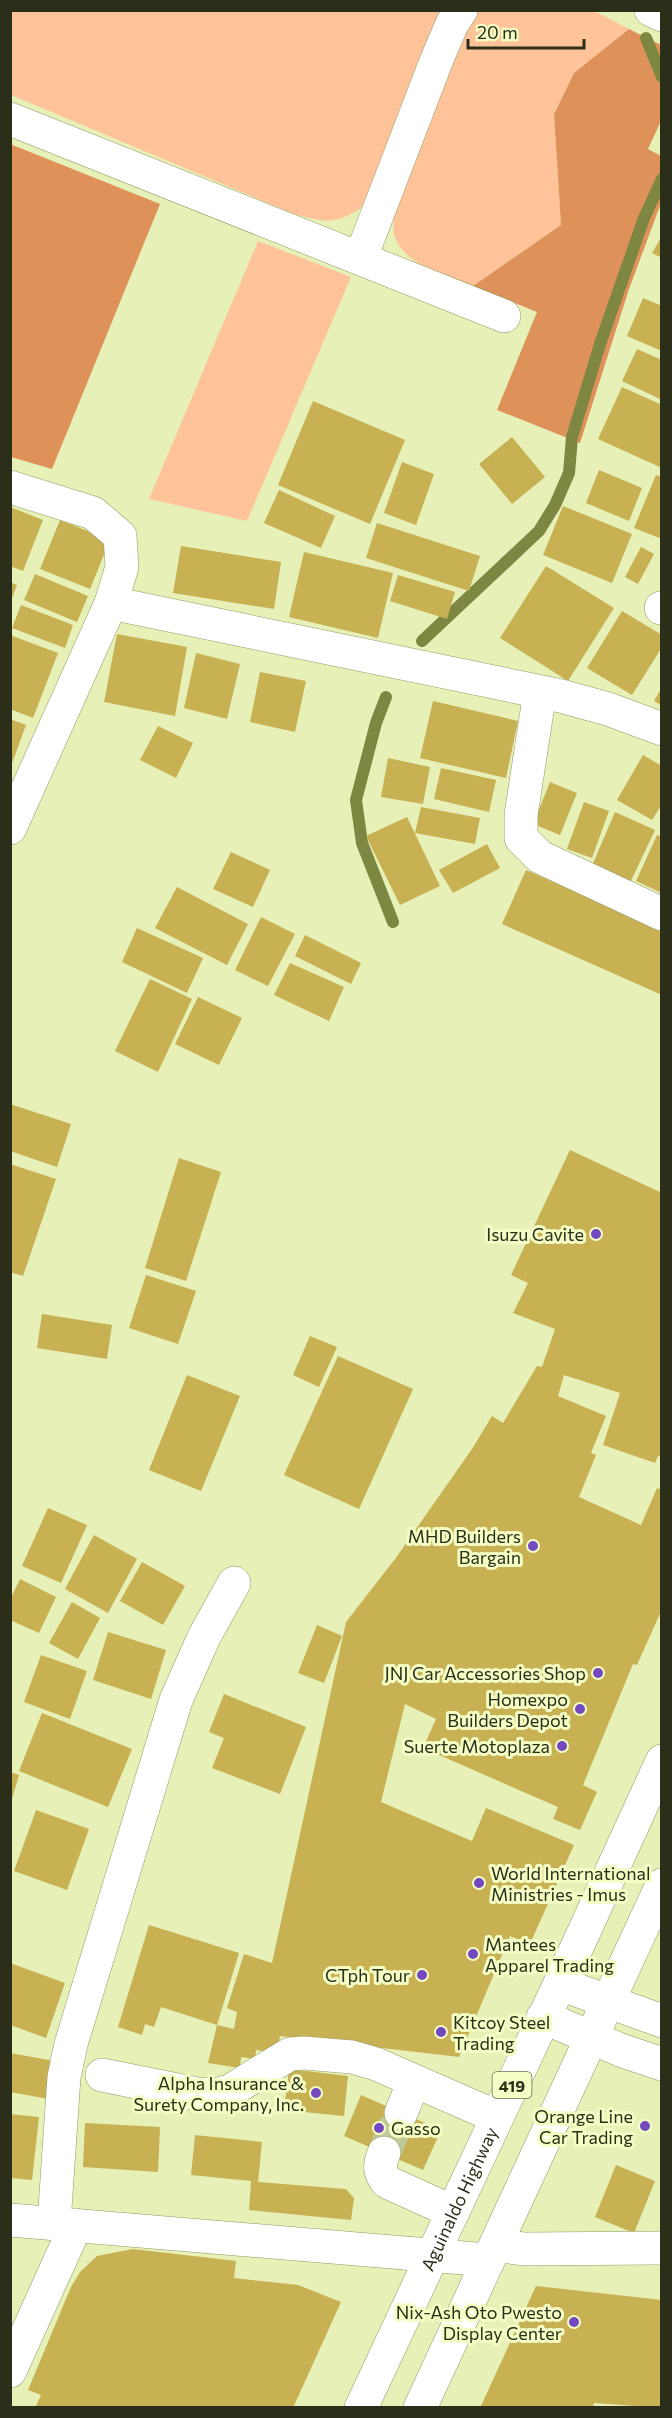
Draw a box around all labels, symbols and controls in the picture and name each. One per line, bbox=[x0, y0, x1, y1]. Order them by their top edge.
scale bar bbox=[468, 12, 584, 50]
text: 20 m bbox=[477, 21, 518, 43]
place label: Isuzu Cavite bbox=[486, 1223, 584, 1245]
marker: Isuzu Cavite bbox=[589, 1227, 603, 1241]
place label: MHD Builders Bargain bbox=[408, 1525, 521, 1568]
marker: MHD Builders Bargain bbox=[526, 1539, 540, 1553]
place label: JNJ Car Accessories Shop bbox=[384, 1662, 586, 1684]
marker: JNJ Car Accessories Shop bbox=[591, 1666, 605, 1680]
place label: Homexpo Builders Depot bbox=[447, 1688, 568, 1731]
marker: Homexpo Builders Depot bbox=[573, 1702, 587, 1716]
place label: Suerte Motoplaza bbox=[404, 1735, 550, 1757]
marker: Suerte Motoplaza bbox=[555, 1739, 569, 1753]
place label: World International Ministries - Imus bbox=[491, 1862, 651, 1905]
marker: World International Ministries - Imus bbox=[472, 1876, 486, 1890]
place label: Mantees Apparel Trading bbox=[485, 1933, 614, 1976]
marker: Mantees Apparel Trading bbox=[466, 1947, 480, 1961]
place label: CTph Tour bbox=[325, 1964, 410, 1986]
marker: CTph Tour bbox=[415, 1968, 429, 1982]
place label: Kitcoy Steel Trading bbox=[453, 2011, 550, 2054]
marker: Kitcoy Steel Trading bbox=[434, 2025, 448, 2039]
place label: Alpha Insurance & Surety Company, Inc. bbox=[134, 2072, 304, 2115]
road number: 419 bbox=[492, 2072, 532, 2098]
marker: Alpha Insurance & Surety Company, Inc. bbox=[309, 2086, 323, 2100]
place label: Orange Line Car Trading bbox=[534, 2105, 633, 2148]
place label: Gasso bbox=[391, 2117, 441, 2139]
marker: Orange Line Car Trading bbox=[638, 2119, 652, 2133]
marker: Gasso bbox=[372, 2121, 386, 2135]
street label: Aguinaldo Highway bbox=[416, 2123, 502, 2274]
place label: Nix-Ash Oto Pwesto Display Center bbox=[396, 2301, 562, 2344]
marker: Nix-Ash Oto Pwesto Display Center bbox=[567, 2315, 581, 2329]

